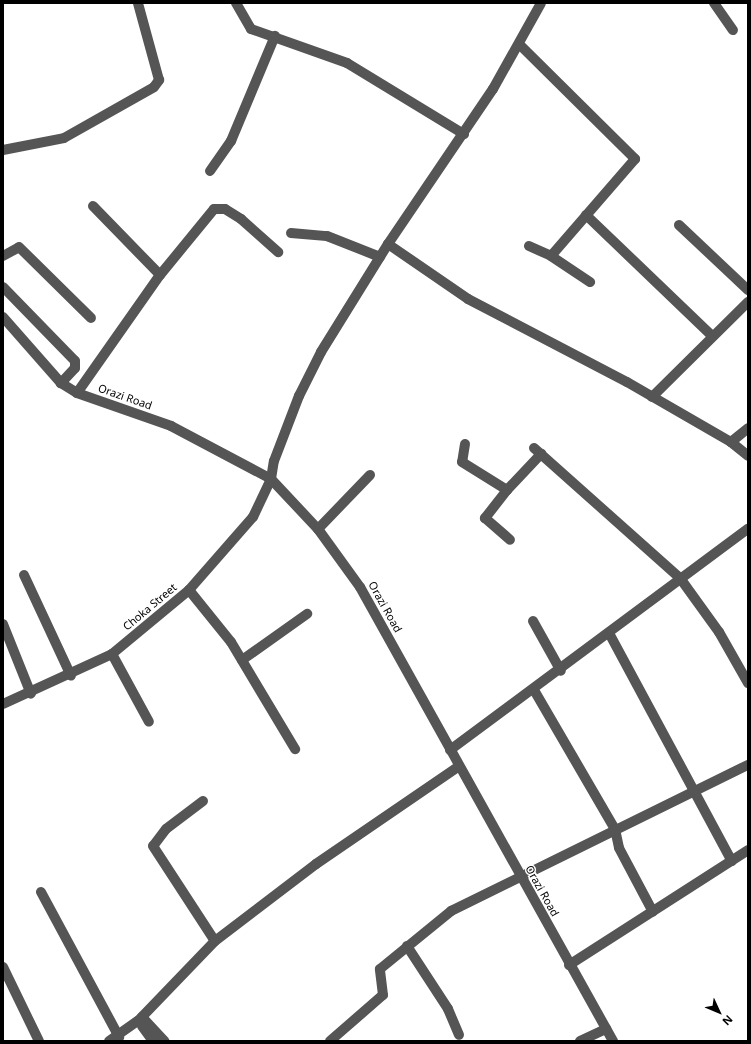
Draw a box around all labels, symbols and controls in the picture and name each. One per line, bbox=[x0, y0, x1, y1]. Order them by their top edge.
street label: Orazi Road bbox=[96, 382, 154, 412]
street label: Orazi Road bbox=[366, 579, 404, 635]
street label: Choka Street bbox=[120, 581, 180, 633]
street label: Orazi Road bbox=[523, 863, 561, 919]
north arrow bbox=[699, 992, 739, 1032]
text: N bbox=[719, 1012, 737, 1029]

